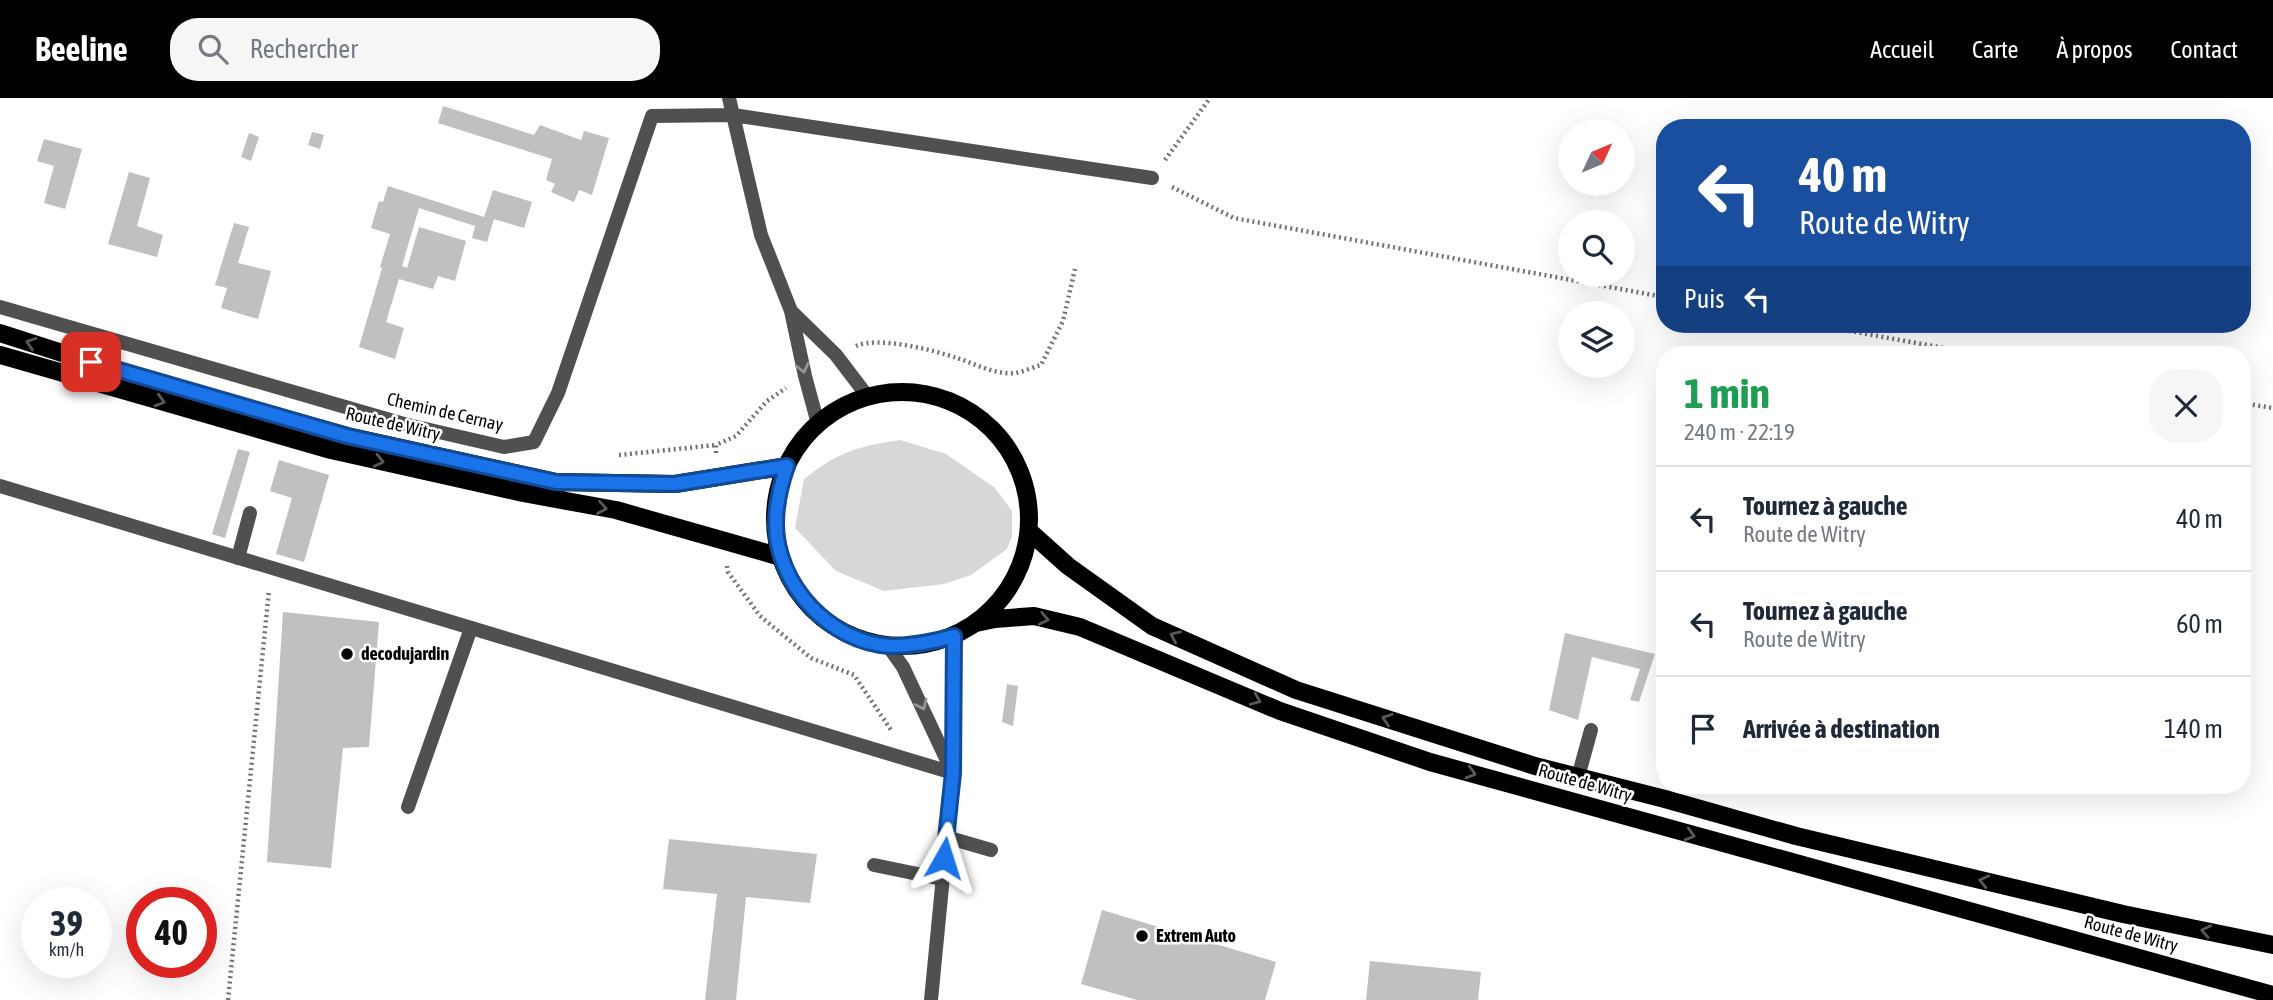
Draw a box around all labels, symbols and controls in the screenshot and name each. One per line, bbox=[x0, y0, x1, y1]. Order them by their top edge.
search box bbox=[170, 18, 660, 81]
text: Beeline bbox=[35, 30, 128, 68]
icon: search bbox=[194, 30, 232, 68]
text: Rechercher bbox=[250, 34, 358, 64]
text: Accueil bbox=[1870, 36, 1934, 63]
text: Carte bbox=[1972, 36, 2018, 63]
text: À propos bbox=[2056, 36, 2132, 63]
text: Contact bbox=[2170, 36, 2238, 63]
north arrow bbox=[1558, 119, 1634, 196]
map controls bbox=[1558, 119, 1635, 378]
text: 40 m bbox=[1799, 146, 1887, 202]
icon: left bbox=[1684, 147, 1775, 238]
text: Route de Witry bbox=[1799, 204, 1970, 241]
button: search bbox=[1558, 210, 1635, 287]
icon: left bbox=[1738, 280, 1776, 318]
text: Puis bbox=[1684, 284, 1724, 314]
button: layers bbox=[1558, 301, 1635, 378]
pin bbox=[61, 332, 121, 392]
one-way arrow bbox=[25, 337, 38, 351]
icon: arrive bbox=[72, 343, 110, 381]
one-way arrow bbox=[795, 361, 809, 373]
text: 1 min bbox=[1684, 369, 1770, 417]
button: close bbox=[2149, 369, 2223, 443]
street label: Chemin de Cernay bbox=[385, 388, 505, 435]
one-way arrow bbox=[154, 392, 166, 407]
street label: Route de Witry bbox=[344, 402, 442, 445]
text: 240 m · 22:19 bbox=[1684, 419, 1795, 445]
one-way arrow bbox=[373, 453, 385, 467]
text: Tournez à gauche bbox=[1743, 491, 1908, 521]
one-way arrow bbox=[596, 500, 608, 515]
icon: left bbox=[1684, 500, 1722, 538]
text: 40 m bbox=[2176, 504, 2223, 534]
text: Route de Witry bbox=[1743, 521, 1866, 547]
text: Tournez à gauche bbox=[1743, 596, 1908, 626]
icon: left bbox=[1684, 605, 1722, 643]
text: 60 m bbox=[2176, 609, 2223, 639]
one-way arrow bbox=[1038, 611, 1050, 626]
text: Route de Witry bbox=[1743, 626, 1866, 652]
one-way arrow bbox=[1170, 630, 1182, 644]
place label: decodujardin bbox=[361, 643, 449, 664]
marker: decodujardin bbox=[339, 646, 355, 662]
one-way arrow bbox=[1248, 692, 1261, 706]
one-way arrow bbox=[914, 697, 928, 710]
icon: arrive bbox=[1684, 710, 1722, 748]
one-way arrow bbox=[1381, 712, 1393, 727]
text: Arrivée à destination bbox=[1743, 714, 1940, 744]
text: 140 m bbox=[2164, 714, 2223, 744]
street label: Route de Witry bbox=[1536, 759, 1634, 806]
one-way arrow bbox=[1465, 765, 1477, 779]
position arrow bbox=[907, 821, 981, 895]
one-way arrow bbox=[1684, 826, 1696, 841]
one-way arrow bbox=[1978, 875, 1990, 889]
speed limit sign: 40 bbox=[126, 887, 217, 978]
text: 39 bbox=[50, 903, 83, 943]
street label: Route de Witry bbox=[2082, 911, 2180, 956]
one-way arrow bbox=[2200, 924, 2212, 939]
place label: Extrem Auto bbox=[1156, 925, 1236, 946]
marker: Extrem Auto bbox=[1134, 928, 1150, 944]
text: km/h bbox=[49, 939, 84, 960]

